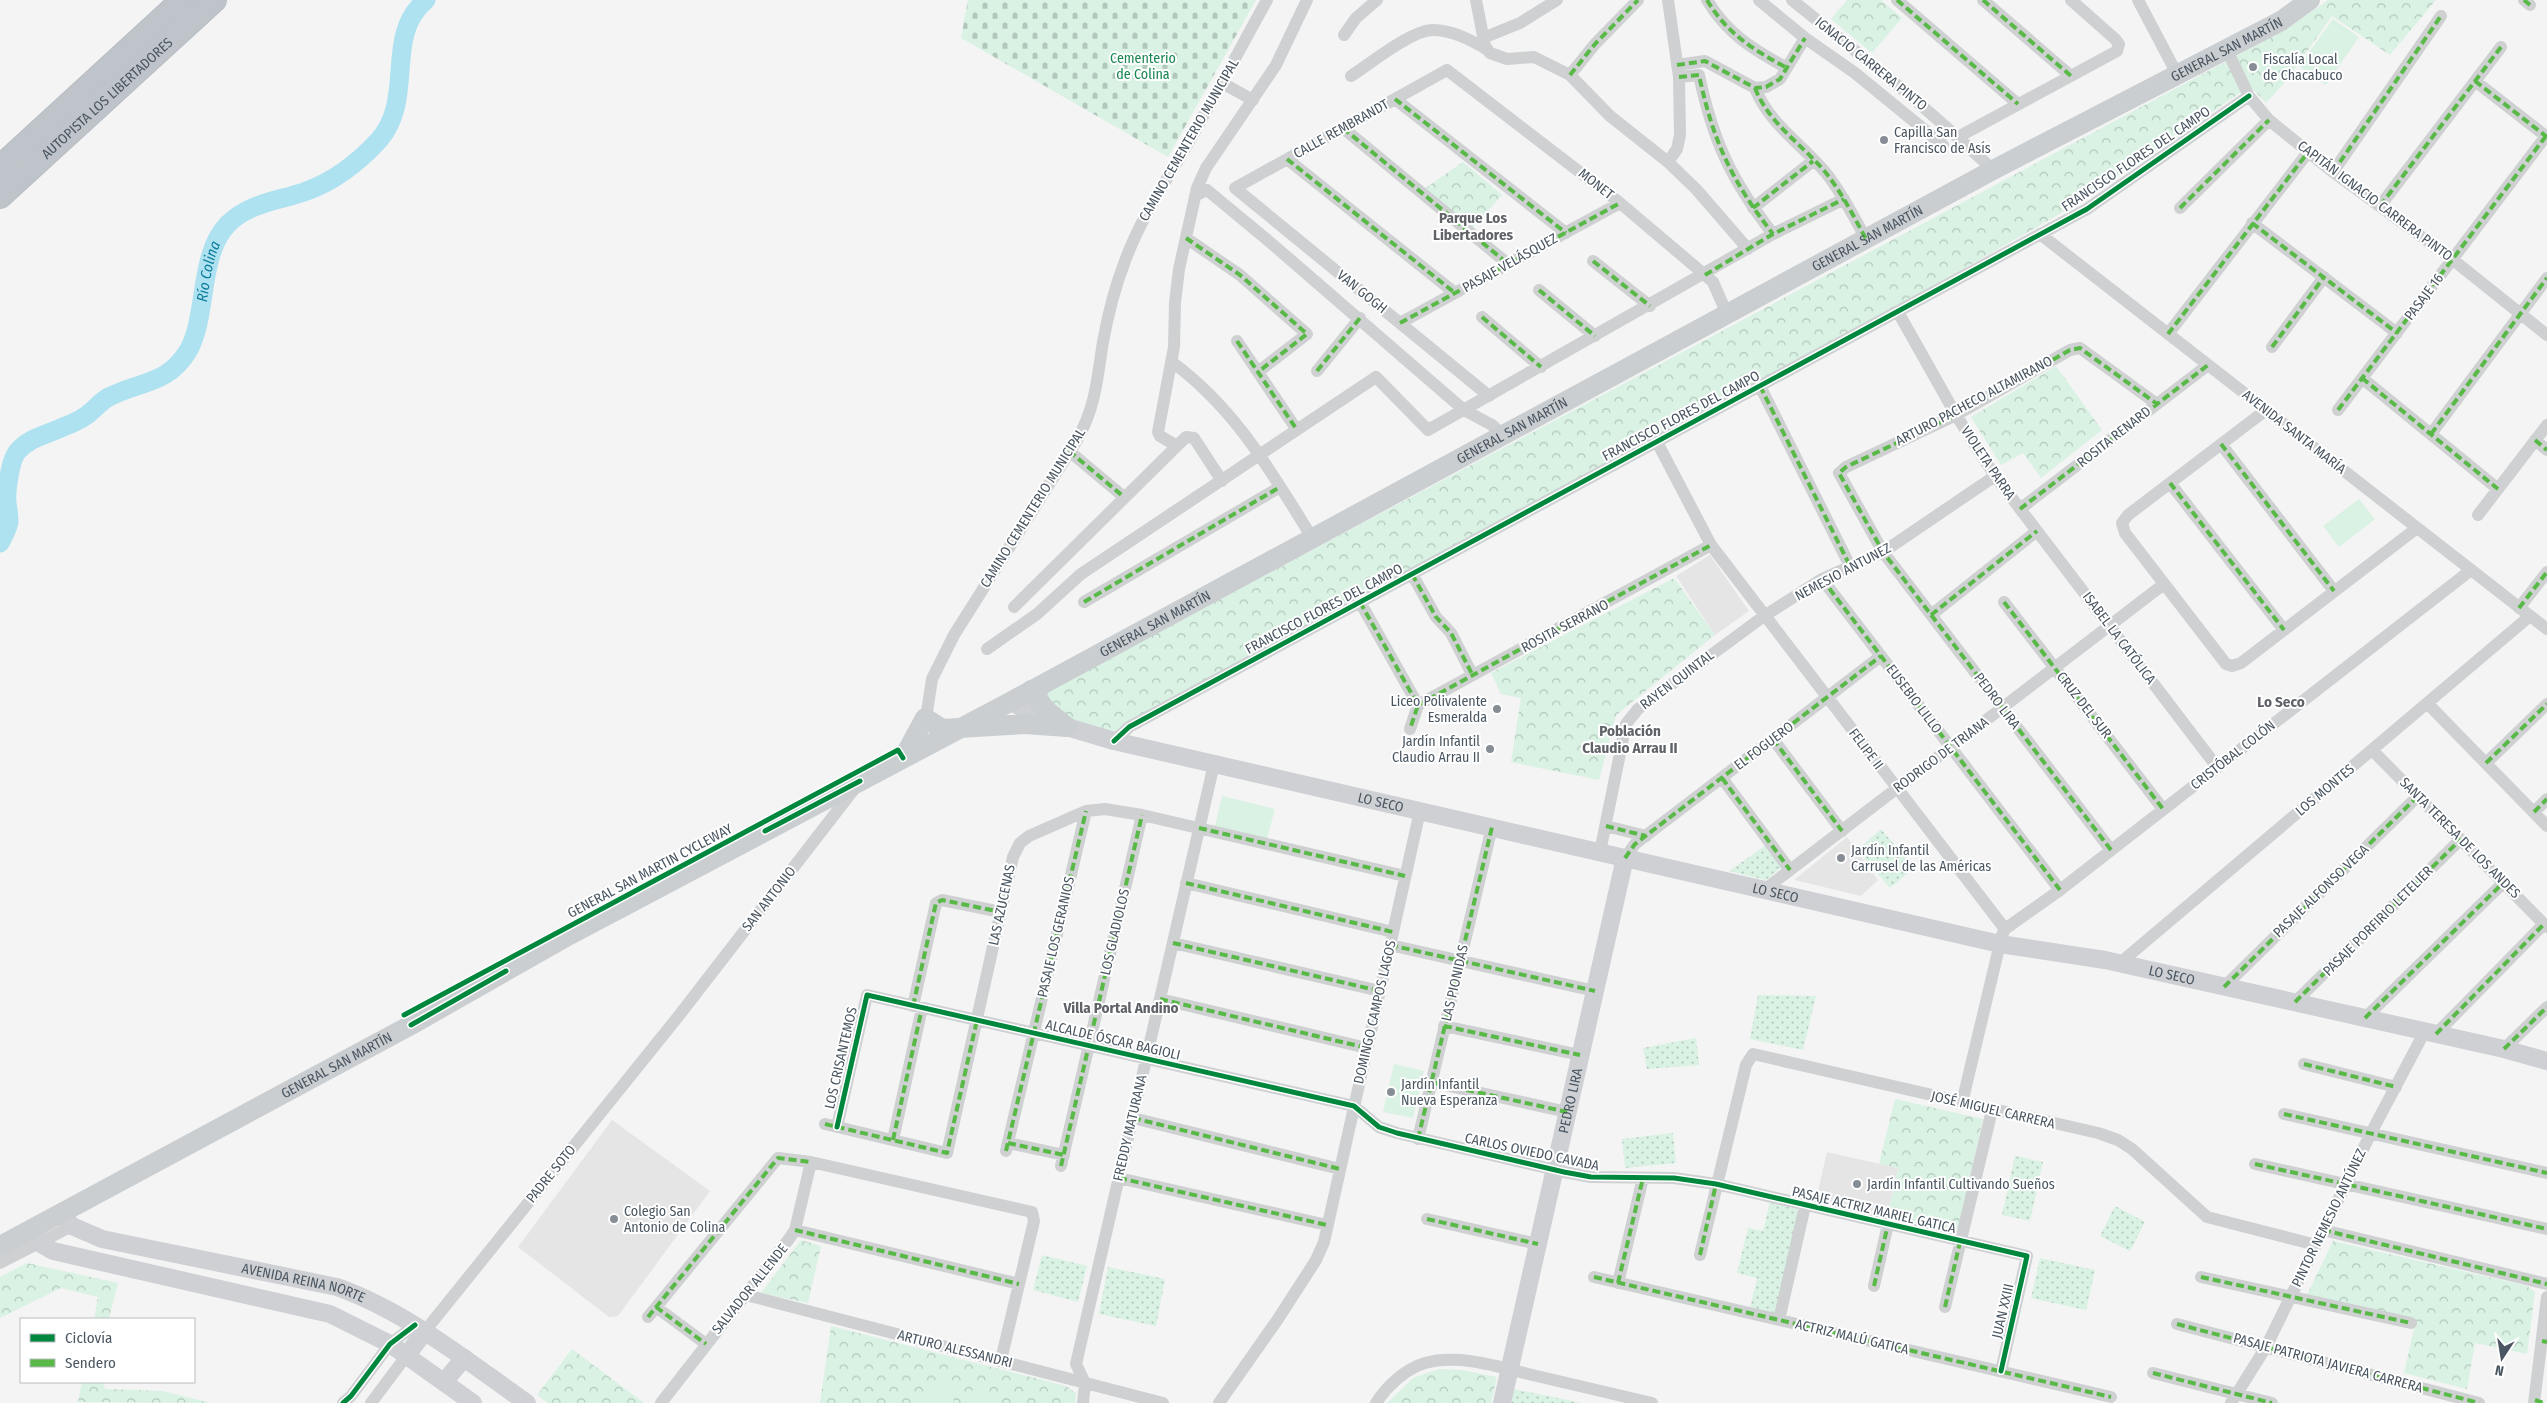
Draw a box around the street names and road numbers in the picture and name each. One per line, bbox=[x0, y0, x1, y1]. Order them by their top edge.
street label: GENERAL SAN MARTÍN bbox=[2168, 13, 2285, 85]
street label: IGNACIO CARRERA PINTO bbox=[1812, 14, 1931, 115]
street label: AUTOPISTA LOS LIBERTADORES bbox=[38, 34, 176, 162]
street label: CAMINO CEMENTERIO MUNICIPAL bbox=[1135, 56, 1243, 224]
street label: CALLE REMBRANDT bbox=[1290, 96, 1392, 162]
street label: FRANCISCO FLORES DEL CAMPO bbox=[2058, 103, 2214, 215]
street label: CAPITÁN IGNACIO CARRERA PINTO bbox=[2294, 136, 2457, 265]
street label: MONET bbox=[1575, 165, 1617, 203]
street label: GENERAL SAN MARTÍN bbox=[1809, 201, 1926, 275]
street label: PASAJE VELÁSQUEZ bbox=[1459, 229, 1561, 296]
street label: VAN GOGH bbox=[1334, 267, 1390, 317]
street label: PASAJE 16 bbox=[2401, 270, 2447, 324]
street label: ARTURO PACHECO ALTAMIRANO bbox=[1893, 352, 2055, 450]
street label: FRANCISCO FLORES DEL CAMPO bbox=[1599, 367, 1763, 465]
street label: AVENIDA SANTA MARÍA bbox=[2239, 385, 2350, 478]
street label: GENERAL SAN MARTÍN bbox=[1454, 393, 1570, 467]
street label: ROSITA RENARD bbox=[2074, 403, 2154, 471]
street label: VIOLETA PARRA bbox=[1957, 423, 2019, 504]
street label: CAMINO CEMENTERIO MUNICIPAL bbox=[977, 425, 1089, 591]
street label: NEMESIO ANTUNEZ bbox=[1792, 539, 1894, 604]
street label: FRANCISCO FLORES DEL CAMPO bbox=[1242, 560, 1406, 658]
street label: GENERAL SAN MARTÍN bbox=[1096, 587, 1213, 660]
street label: ISABEL LA CATÓLICA bbox=[2079, 588, 2160, 688]
street label: ROSITA SERRANO bbox=[1518, 596, 1612, 656]
street label: RAYEN QUINTAL bbox=[1637, 647, 1717, 713]
street label: EUSEBIO LILLO bbox=[1883, 661, 1946, 737]
street label: CRUZ DEL SUR bbox=[2053, 668, 2115, 742]
street label: PEDRO LIRA bbox=[1970, 669, 2024, 733]
street label: RODRIGO DE TRIANA bbox=[1890, 713, 1992, 796]
street label: CRISTÓBAL COLÓN bbox=[2187, 716, 2279, 793]
street label: EL FOGUERO bbox=[1731, 718, 1797, 774]
street label: FELIPE II bbox=[1845, 725, 1887, 773]
street label: LOS MONTES bbox=[2292, 760, 2358, 820]
street label: SANTA TERESA DE LOS ANDES bbox=[2396, 774, 2524, 902]
street label: LO SECO bbox=[1356, 789, 1406, 816]
street label: GENERAL SAN MARTIN CYCLEWAY bbox=[565, 820, 735, 922]
street label: PASAJE ALFONSO VEGA bbox=[2270, 841, 2373, 941]
street label: PASAJE PORFIRIO LETELIER bbox=[2319, 862, 2437, 980]
street label: SAN ANTONIO bbox=[738, 863, 800, 935]
street label: LAS AZUCENAS bbox=[985, 863, 1019, 947]
street label: PASAJE LOS GERANIOS bbox=[1034, 875, 1078, 999]
street label: LO SECO bbox=[1751, 879, 1800, 906]
street label: LOS GLADIOLOS bbox=[1097, 887, 1133, 977]
street label: DOMINGO CAMPOS LAGOS bbox=[1350, 938, 1400, 1086]
street label: LAS PIONIDAS bbox=[1438, 943, 1472, 1023]
street label: LO SECO bbox=[2147, 962, 2197, 988]
street label: LOS CRISANTEMOS bbox=[821, 1005, 861, 1111]
street label: ALCALDE ÓSCAR BAGIOLI bbox=[1044, 1015, 1182, 1064]
street label: GENERAL SAN MARTÍN bbox=[278, 1028, 395, 1102]
street label: PEDRO LIRA bbox=[1555, 1066, 1586, 1135]
street label: FREDDY MATURANA bbox=[1110, 1073, 1151, 1183]
street label: JOSÉ MIGUEL CARRERA bbox=[1929, 1086, 2057, 1133]
street label: CARLOS OVIEDO CAVADA bbox=[1463, 1129, 1601, 1175]
street label: PADRE SOTO bbox=[523, 1141, 580, 1206]
street label: PINTOR NEMESIO ANTÚNEZ bbox=[2287, 1145, 2370, 1290]
street label: PASAJE ACTRIZ MARIEL GATICA bbox=[1790, 1183, 1958, 1237]
street label: SALVADOR ALLENDE bbox=[708, 1240, 792, 1338]
street label: AVENIDA REINA NORTE bbox=[240, 1259, 368, 1306]
street label: JUAN XXIII bbox=[1988, 1282, 2018, 1340]
street label: ACTRIZ MALÚ GATICA bbox=[1794, 1315, 1911, 1358]
street label: ARTURO ALESSANDRI bbox=[896, 1326, 1014, 1372]
street label: PASAJE PATRIOTA JAVIERA CARRERA bbox=[2231, 1330, 2425, 1397]

